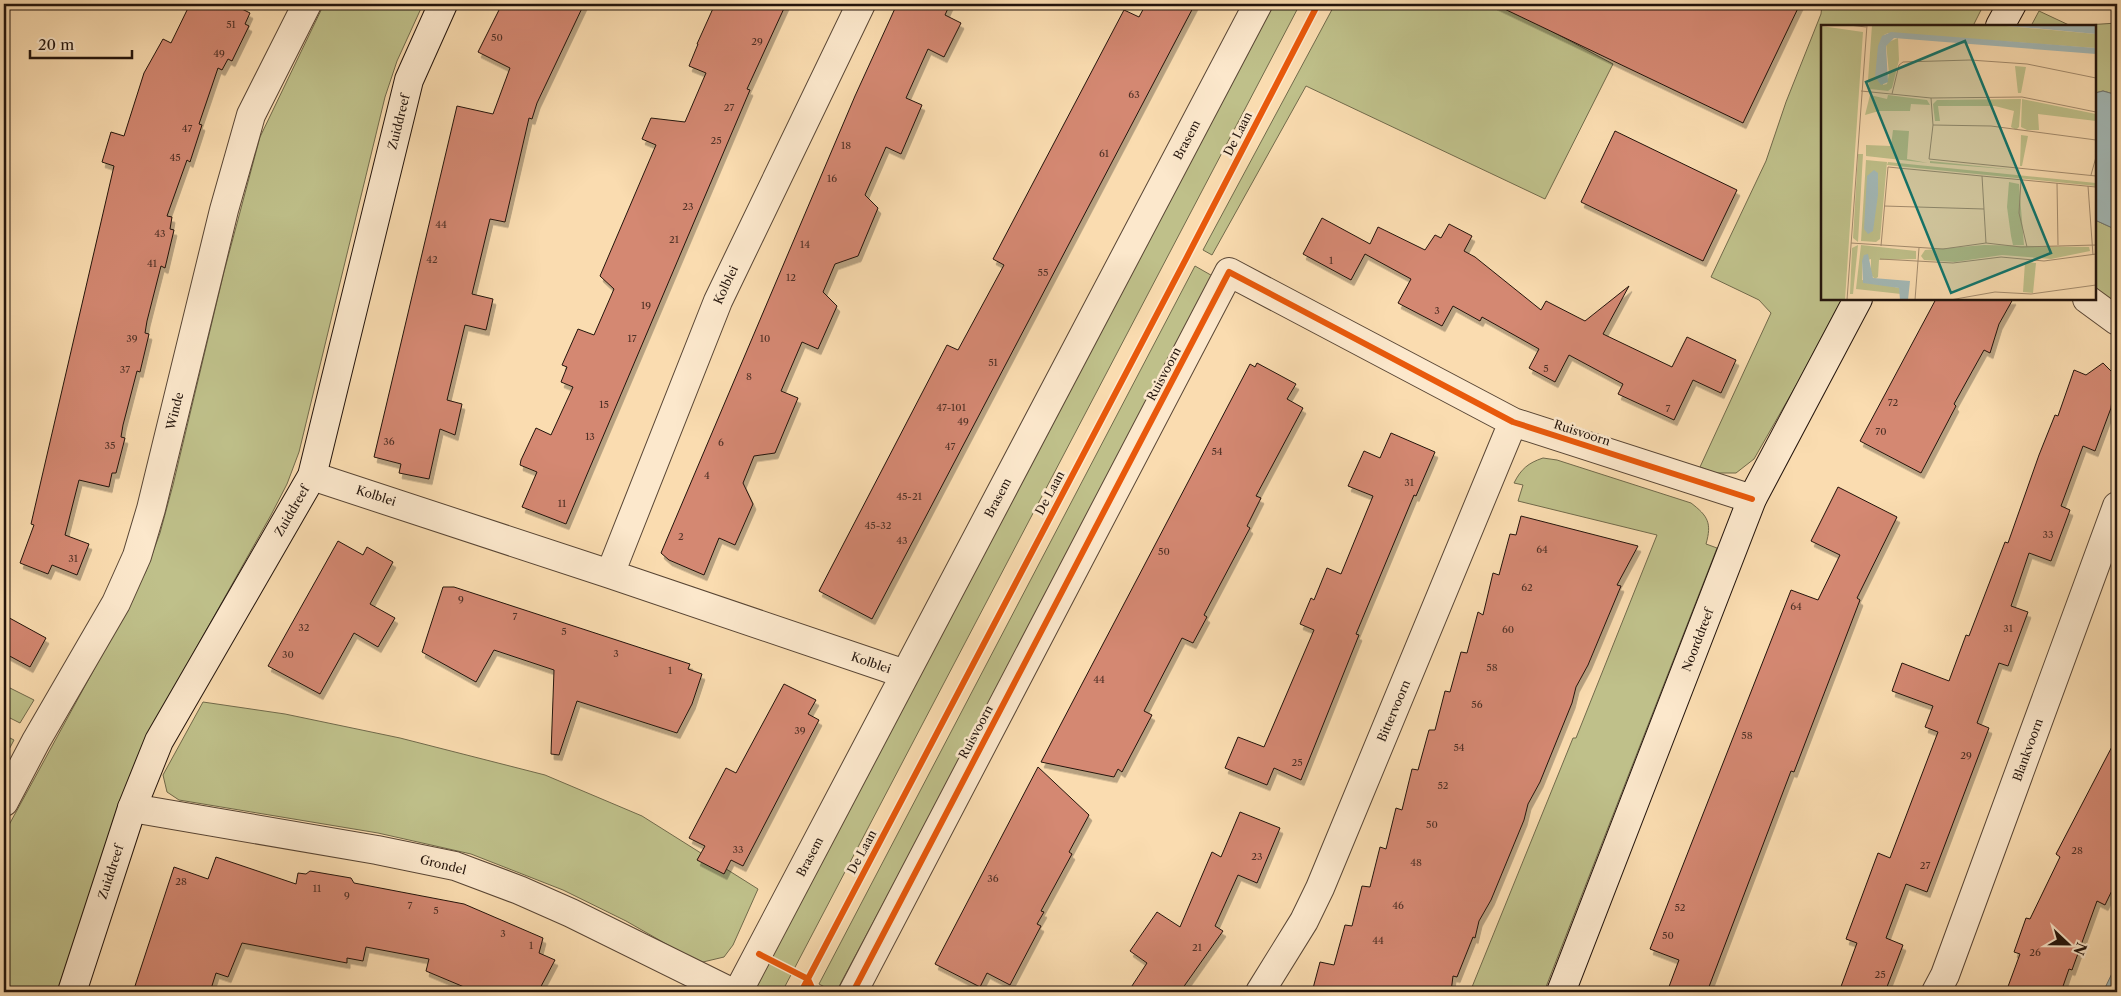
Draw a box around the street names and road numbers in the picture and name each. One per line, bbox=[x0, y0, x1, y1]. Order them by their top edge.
street label: Zuiddreef bbox=[384, 91, 413, 151]
street label: De Laan bbox=[1220, 109, 1255, 158]
street label: Brasem bbox=[1170, 117, 1203, 162]
street label: Kolblei bbox=[710, 263, 741, 307]
street label: Ruisvoorn bbox=[1143, 344, 1184, 403]
street label: Winde bbox=[162, 390, 186, 432]
street label: Ruisvoorn bbox=[1552, 416, 1613, 449]
street label: De Laan bbox=[1032, 468, 1068, 517]
street label: Brasem bbox=[981, 475, 1014, 520]
street label: Zuiddreef bbox=[271, 481, 313, 539]
street label: Kolblei bbox=[354, 482, 398, 509]
street label: Noorddreef bbox=[1679, 605, 1717, 674]
street label: Kolblei bbox=[849, 649, 893, 676]
street label: Bittervoorn bbox=[1374, 677, 1413, 744]
street label: Ruisvoorn bbox=[955, 702, 996, 761]
street label: Blankvoorn bbox=[2009, 716, 2046, 783]
street label: De Laan bbox=[844, 827, 880, 876]
street label: Brasem bbox=[793, 834, 826, 879]
street label: Zuiddreef bbox=[95, 841, 127, 901]
street label: Grondel bbox=[418, 852, 468, 878]

